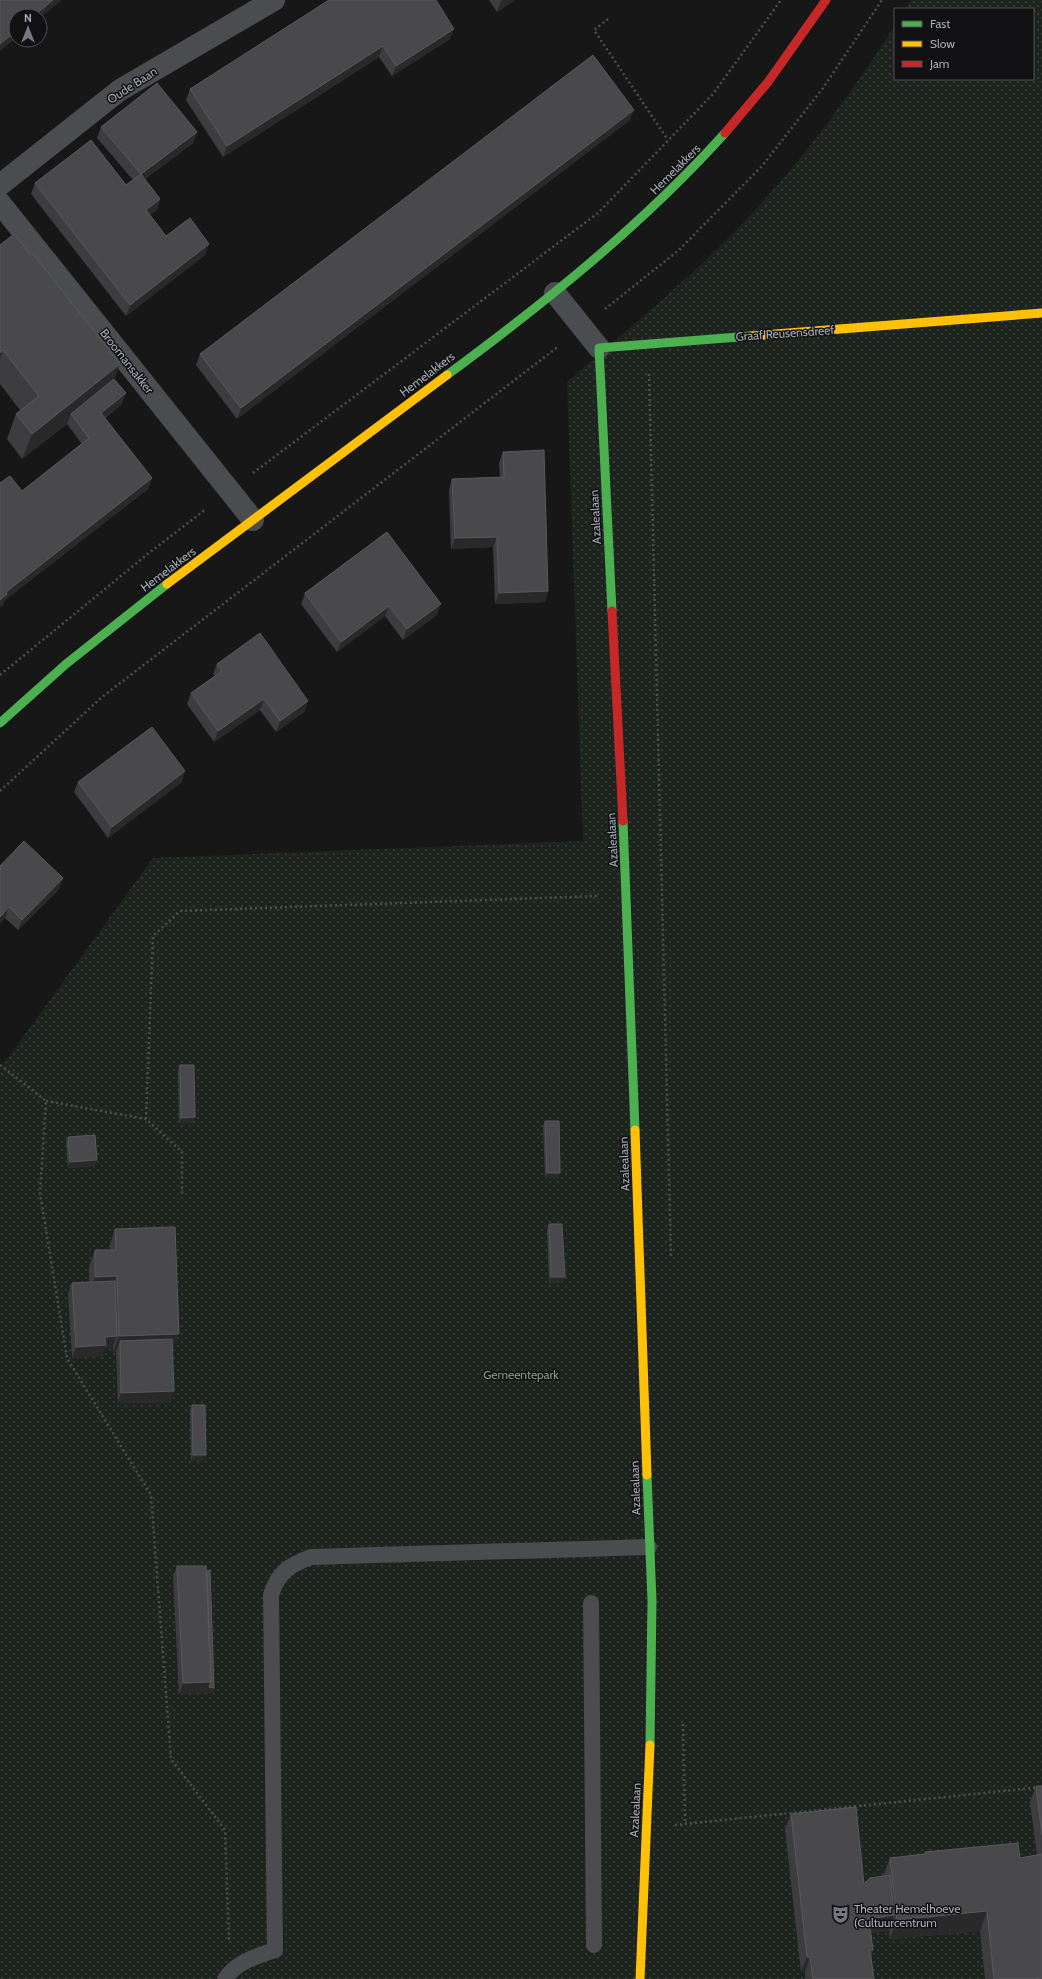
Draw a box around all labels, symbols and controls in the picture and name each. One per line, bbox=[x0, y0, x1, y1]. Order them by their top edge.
north arrow bbox=[8, 8, 48, 48]
legend bbox=[894, 8, 1034, 80]
text: N bbox=[24, 11, 32, 25]
text: Fast bbox=[930, 16, 950, 31]
text: Slow bbox=[930, 36, 955, 51]
text: Jam bbox=[929, 56, 949, 71]
street label: Oude Baan bbox=[104, 63, 160, 107]
street label: Hemelakkers bbox=[647, 141, 703, 197]
street label: Graaf Reusensdreef bbox=[735, 322, 835, 344]
street label: Broomansakker bbox=[97, 326, 157, 397]
street label: Hemelakkers bbox=[396, 348, 458, 400]
street label: Azalealaan bbox=[586, 489, 604, 545]
street label: Hemelakkers bbox=[137, 543, 199, 595]
street label: Azalealaan bbox=[603, 812, 621, 868]
street label: Azalealaan bbox=[616, 1136, 632, 1192]
park label: Gemeentepark bbox=[483, 1367, 559, 1382]
street label: Azalealaan bbox=[627, 1460, 643, 1516]
street label: Azalealaan bbox=[626, 1782, 644, 1838]
place label: Theater Hemelhoeve (Cultuurcentrum bbox=[854, 1901, 960, 1930]
theatre icon: Theater Hemelhoeve (Cultuurcentrum bbox=[831, 1905, 851, 1925]

